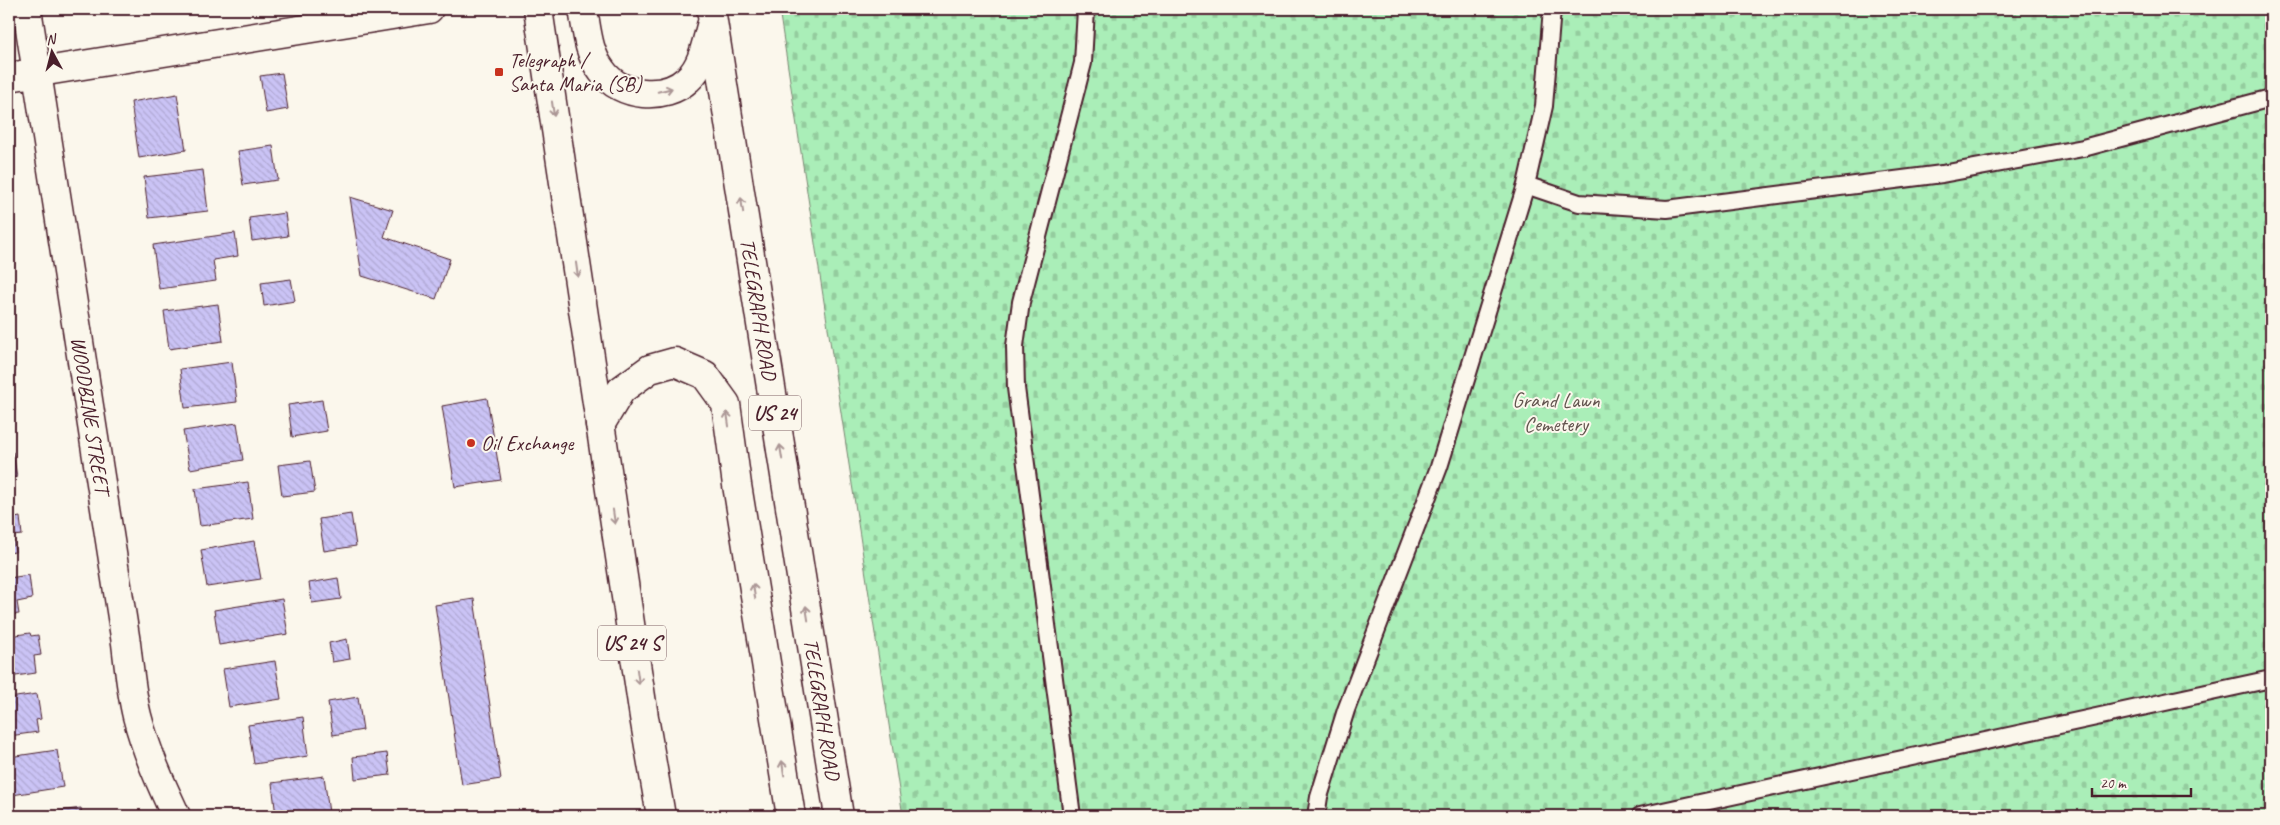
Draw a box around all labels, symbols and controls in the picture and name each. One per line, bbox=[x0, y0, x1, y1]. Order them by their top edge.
north arrow bbox=[28, 28, 78, 78]
text: N bbox=[45, 30, 58, 49]
place label: Telegraph / Santa Maria (SB) bbox=[509, 47, 643, 97]
marker: Telegraph / Santa Maria (SB) bbox=[493, 66, 505, 78]
one-way arrow bbox=[656, 85, 672, 94]
one-way arrow bbox=[548, 101, 558, 117]
one-way arrow bbox=[737, 198, 747, 214]
street label: TELEGRAPH ROAD bbox=[735, 237, 783, 384]
one-way arrow bbox=[572, 261, 582, 277]
street label: WOODBINE STREET bbox=[65, 335, 116, 500]
park label: Grand Lawn Cemetery bbox=[1512, 387, 1600, 437]
road number: US 24 bbox=[749, 396, 801, 430]
one-way arrow bbox=[723, 411, 733, 427]
place label: Oil Exchange bbox=[481, 430, 575, 456]
marker: Oil Exchange bbox=[465, 437, 477, 449]
one-way arrow bbox=[776, 444, 786, 460]
one-way arrow bbox=[609, 508, 619, 524]
one-way arrow bbox=[749, 583, 759, 599]
one-way arrow bbox=[802, 605, 812, 621]
road number: US 24 S bbox=[598, 626, 666, 660]
street label: TELEGRAPH ROAD bbox=[798, 637, 846, 784]
one-way arrow bbox=[633, 669, 643, 685]
one-way arrow bbox=[778, 761, 788, 777]
scale bar bbox=[2092, 765, 2191, 797]
text: 20 m bbox=[2100, 774, 2127, 793]

